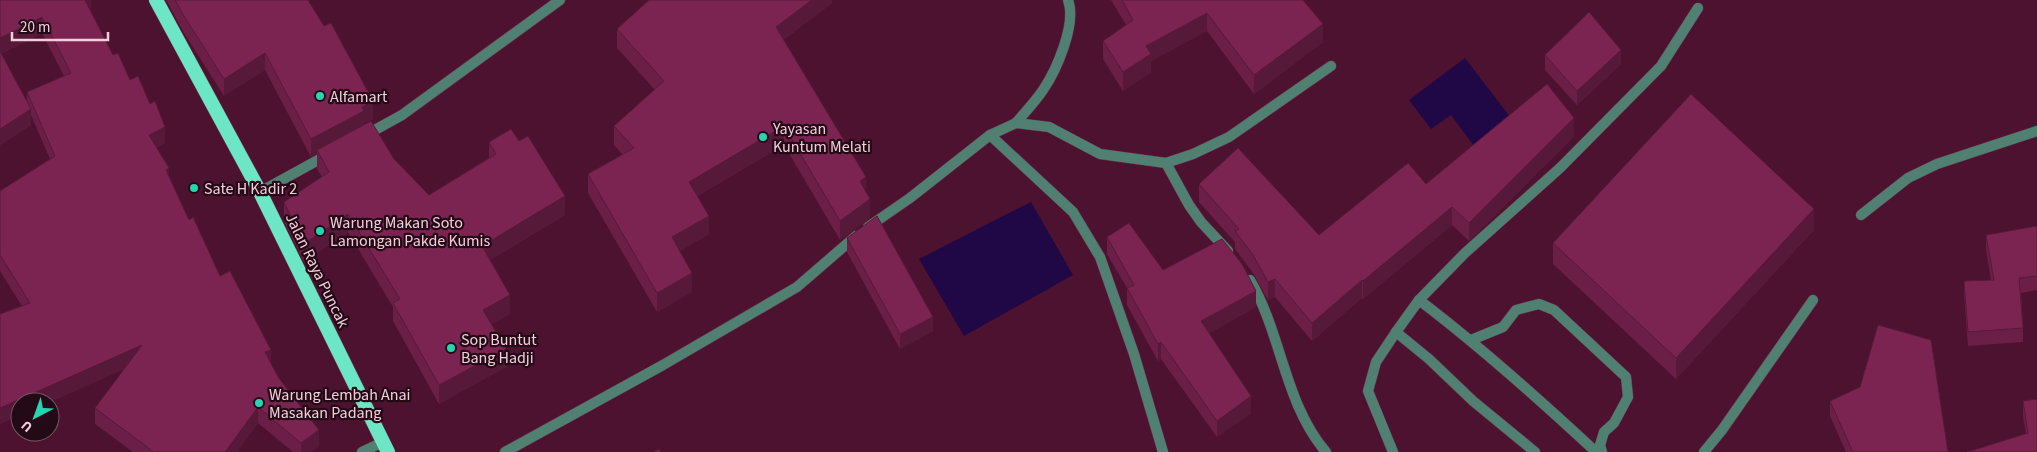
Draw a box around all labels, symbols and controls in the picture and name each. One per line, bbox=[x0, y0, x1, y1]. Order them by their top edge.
scale bar bbox=[12, 10, 109, 42]
text: 20 m bbox=[20, 17, 50, 38]
place label: Alfamart bbox=[330, 86, 388, 108]
marker: Alfamart bbox=[314, 90, 326, 102]
place label: Yayasan Kuntum Melati bbox=[772, 118, 871, 158]
marker: Yayasan Kuntum Melati bbox=[757, 131, 769, 143]
place label: Sate H Kadir 2 bbox=[204, 178, 297, 200]
marker: Sate H Kadir 2 bbox=[188, 182, 200, 194]
street label: Jalan Raya Puncak bbox=[280, 209, 354, 331]
place label: Warung Makan Soto Lamongan Pakde Kumis bbox=[330, 212, 490, 252]
marker: Warung Makan Soto Lamongan Pakde Kumis bbox=[314, 225, 326, 237]
place label: Sop Buntut Bang Hadji bbox=[461, 329, 537, 369]
marker: Sop Buntut Bang Hadji bbox=[445, 342, 457, 354]
place label: Warung Lembah Anai Masakan Padang bbox=[269, 384, 410, 424]
north arrow bbox=[10, 392, 60, 442]
marker: Warung Lembah Anai Masakan Padang bbox=[253, 397, 265, 409]
text: U bbox=[17, 415, 37, 437]

